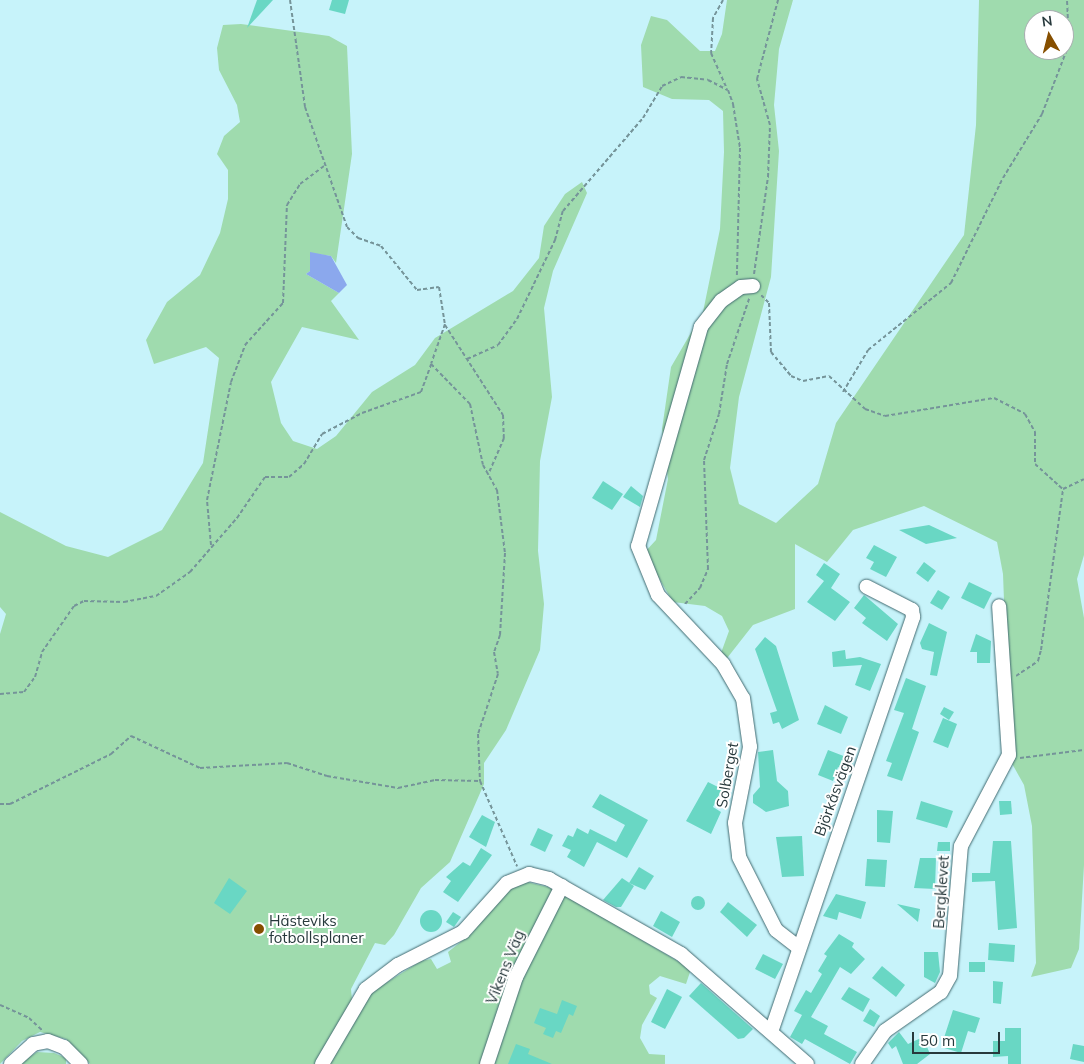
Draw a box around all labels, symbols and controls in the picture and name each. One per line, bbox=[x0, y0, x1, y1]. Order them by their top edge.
north arrow bbox=[1024, 10, 1074, 60]
text: N bbox=[1041, 11, 1054, 31]
street label: Solberget bbox=[712, 741, 742, 809]
street label: Björkåsvägen bbox=[810, 743, 860, 839]
street label: Bergklevet bbox=[929, 855, 953, 929]
place label: Hästeviks fotbollsplaner bbox=[269, 911, 364, 946]
marker: Hästeviks fotbollsplaner bbox=[253, 923, 265, 935]
street label: Vikens Väg bbox=[482, 927, 528, 1007]
scale bar bbox=[914, 1022, 1002, 1054]
text: 50 m bbox=[920, 1031, 955, 1050]

